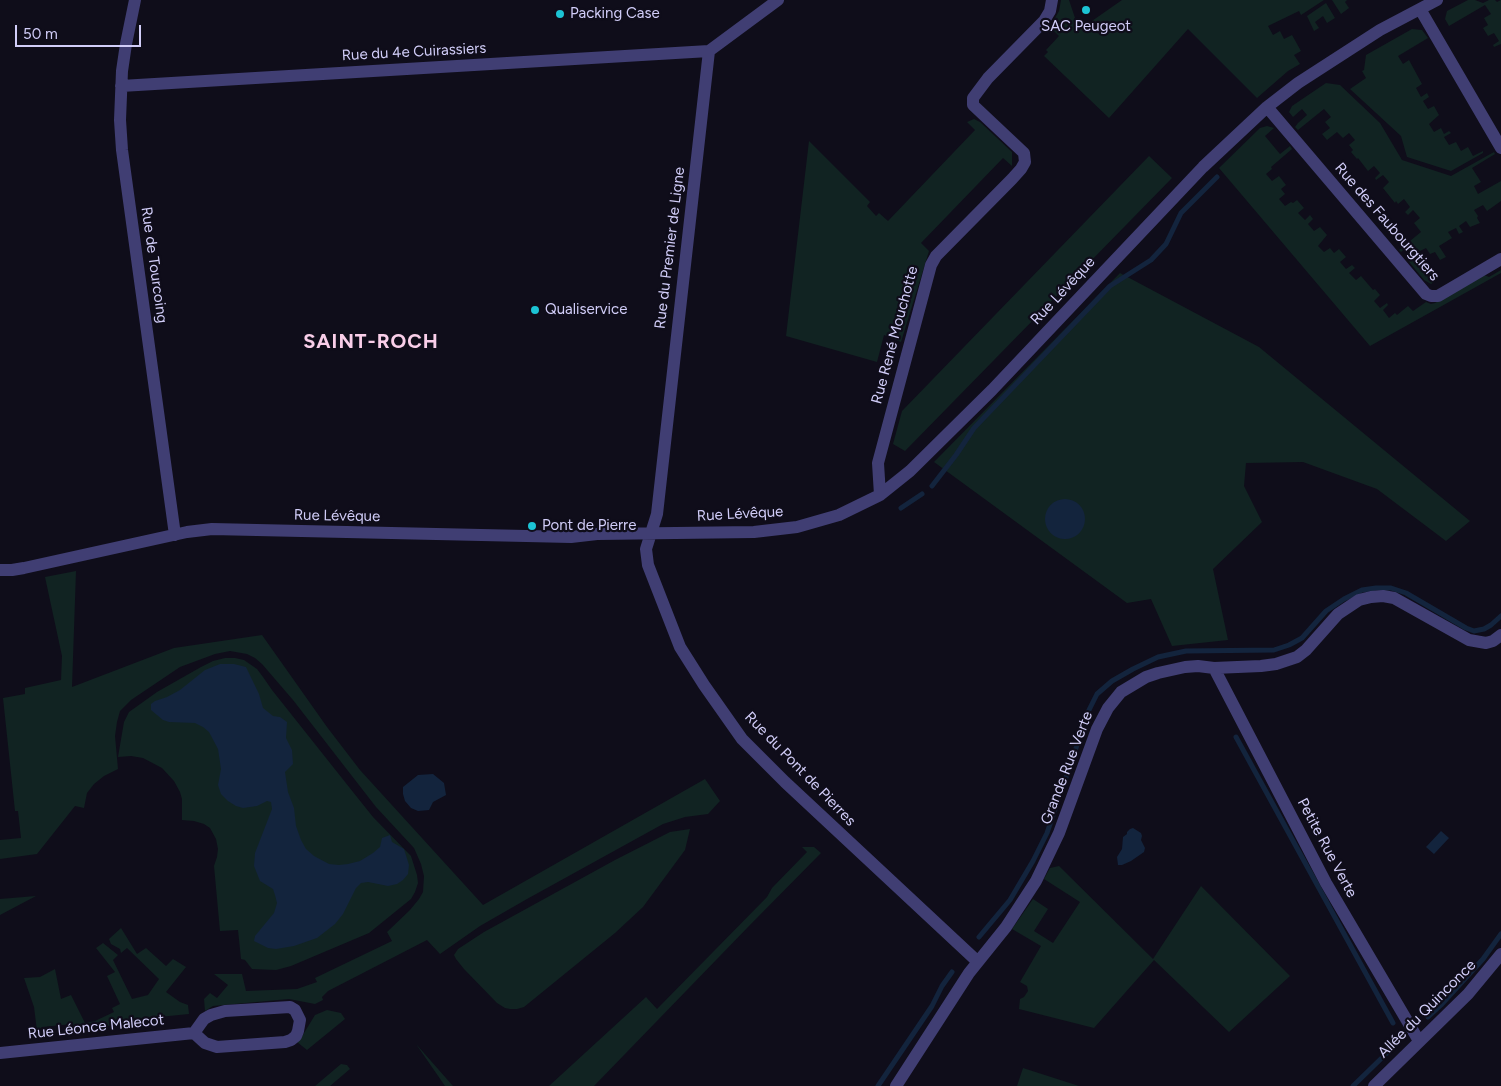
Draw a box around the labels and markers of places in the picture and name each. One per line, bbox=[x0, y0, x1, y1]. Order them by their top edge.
marker: SAC Peugeot bbox=[1080, 4, 1092, 16]
place label: Packing Case bbox=[570, 5, 660, 23]
marker: Packing Case bbox=[554, 8, 566, 20]
place label: SAC Peugeot bbox=[1041, 18, 1131, 36]
place label: Qualiservice bbox=[545, 301, 627, 319]
marker: Qualiservice bbox=[529, 304, 541, 316]
place label: Pont de Pierre bbox=[542, 517, 636, 535]
marker: Pont de Pierre bbox=[526, 520, 538, 532]

